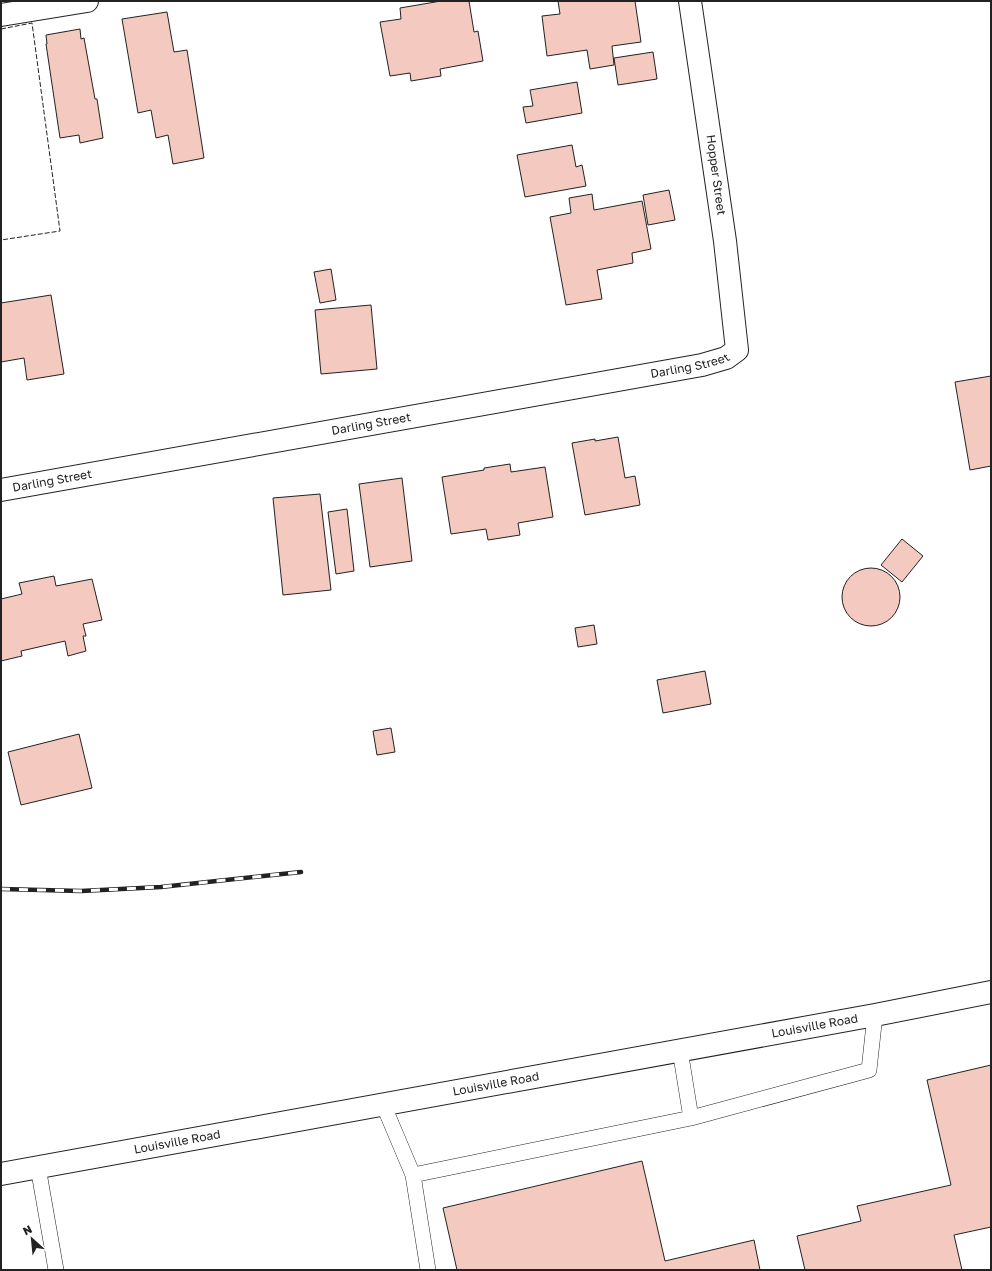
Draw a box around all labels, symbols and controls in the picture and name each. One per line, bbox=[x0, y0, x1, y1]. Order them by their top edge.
street label: Hopper Street bbox=[703, 134, 730, 216]
street label: Darling Street bbox=[649, 350, 733, 381]
street label: Darling Street bbox=[330, 409, 412, 438]
street label: Darling Street bbox=[11, 466, 93, 495]
street label: Louisville Road bbox=[770, 1010, 859, 1041]
street label: Louisville Road bbox=[451, 1068, 540, 1099]
street label: Louisville Road bbox=[133, 1126, 222, 1157]
north arrow bbox=[12, 1219, 52, 1259]
text: N bbox=[21, 1222, 34, 1237]

